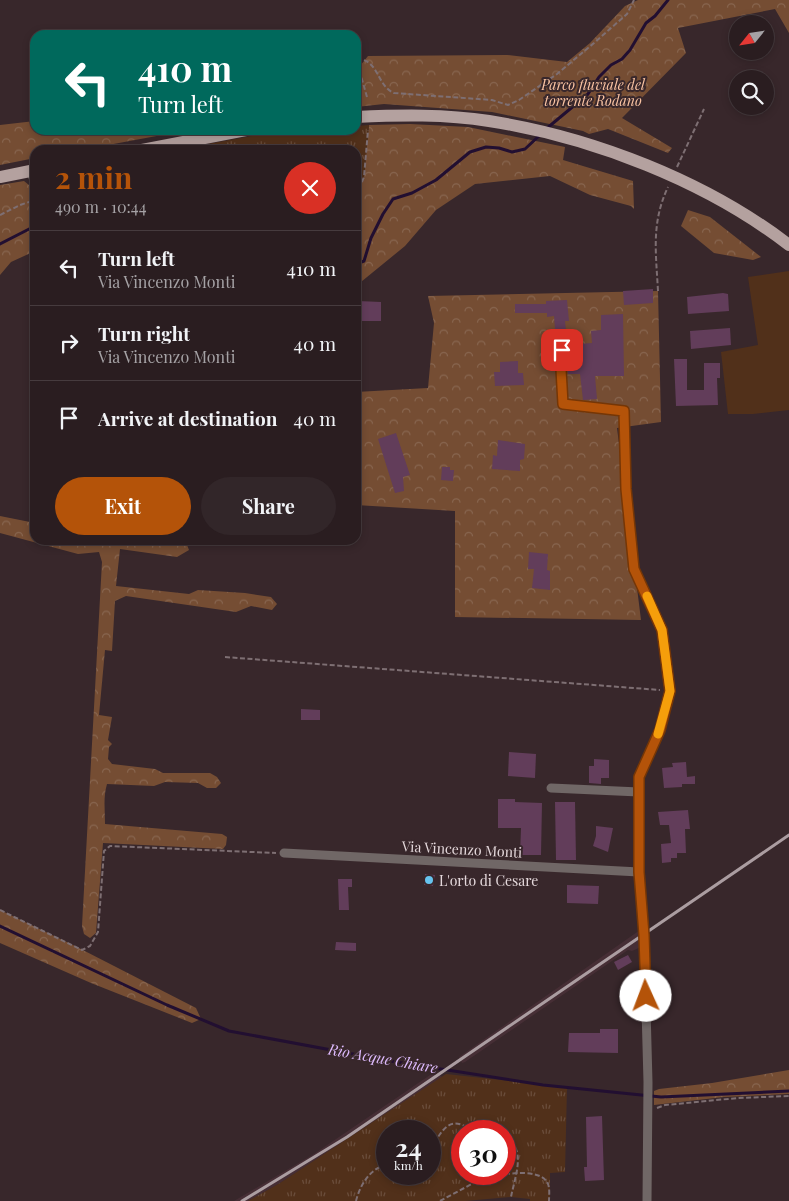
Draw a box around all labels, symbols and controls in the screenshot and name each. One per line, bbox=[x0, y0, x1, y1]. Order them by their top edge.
north arrow bbox=[729, 15, 774, 60]
map controls bbox=[729, 15, 774, 115]
text: 410 m bbox=[138, 44, 232, 91]
icon: left bbox=[55, 50, 120, 115]
button: search bbox=[729, 70, 774, 115]
park label: Parco fluviale del torrente Rodano bbox=[540, 75, 646, 110]
text: Turn left bbox=[138, 89, 223, 119]
text: 2 min bbox=[55, 157, 132, 197]
button: close bbox=[284, 162, 336, 214]
text: 490 m · 10:44 bbox=[55, 196, 147, 217]
text: Turn left bbox=[98, 245, 175, 271]
icon: left bbox=[55, 254, 83, 282]
text: 410 m bbox=[287, 255, 336, 281]
text: Via Vincenzo Monti bbox=[98, 271, 236, 292]
text: Turn right bbox=[98, 320, 190, 346]
icon: right bbox=[55, 329, 83, 357]
pin bbox=[541, 329, 583, 371]
text: 40 m bbox=[294, 330, 336, 356]
icon: arrive bbox=[548, 336, 576, 364]
text: Via Vincenzo Monti bbox=[98, 346, 236, 367]
icon: arrive bbox=[55, 404, 83, 432]
text: Arrive at destination bbox=[98, 405, 278, 431]
text: 40 m bbox=[294, 405, 336, 431]
button: Exit bbox=[55, 477, 191, 535]
button: Share bbox=[201, 477, 336, 535]
street label: Via Vincenzo Monti bbox=[400, 836, 523, 862]
place label: L'orto di Cesare bbox=[439, 871, 538, 890]
marker: L'orto di Cesare bbox=[423, 874, 435, 886]
position arrow bbox=[619, 969, 671, 1021]
water label: Rio Acque Chiare bbox=[326, 1038, 440, 1078]
speed limit sign: 30 bbox=[451, 1120, 516, 1185]
text: 24 bbox=[395, 1130, 422, 1163]
text: km/h bbox=[394, 1157, 423, 1173]

